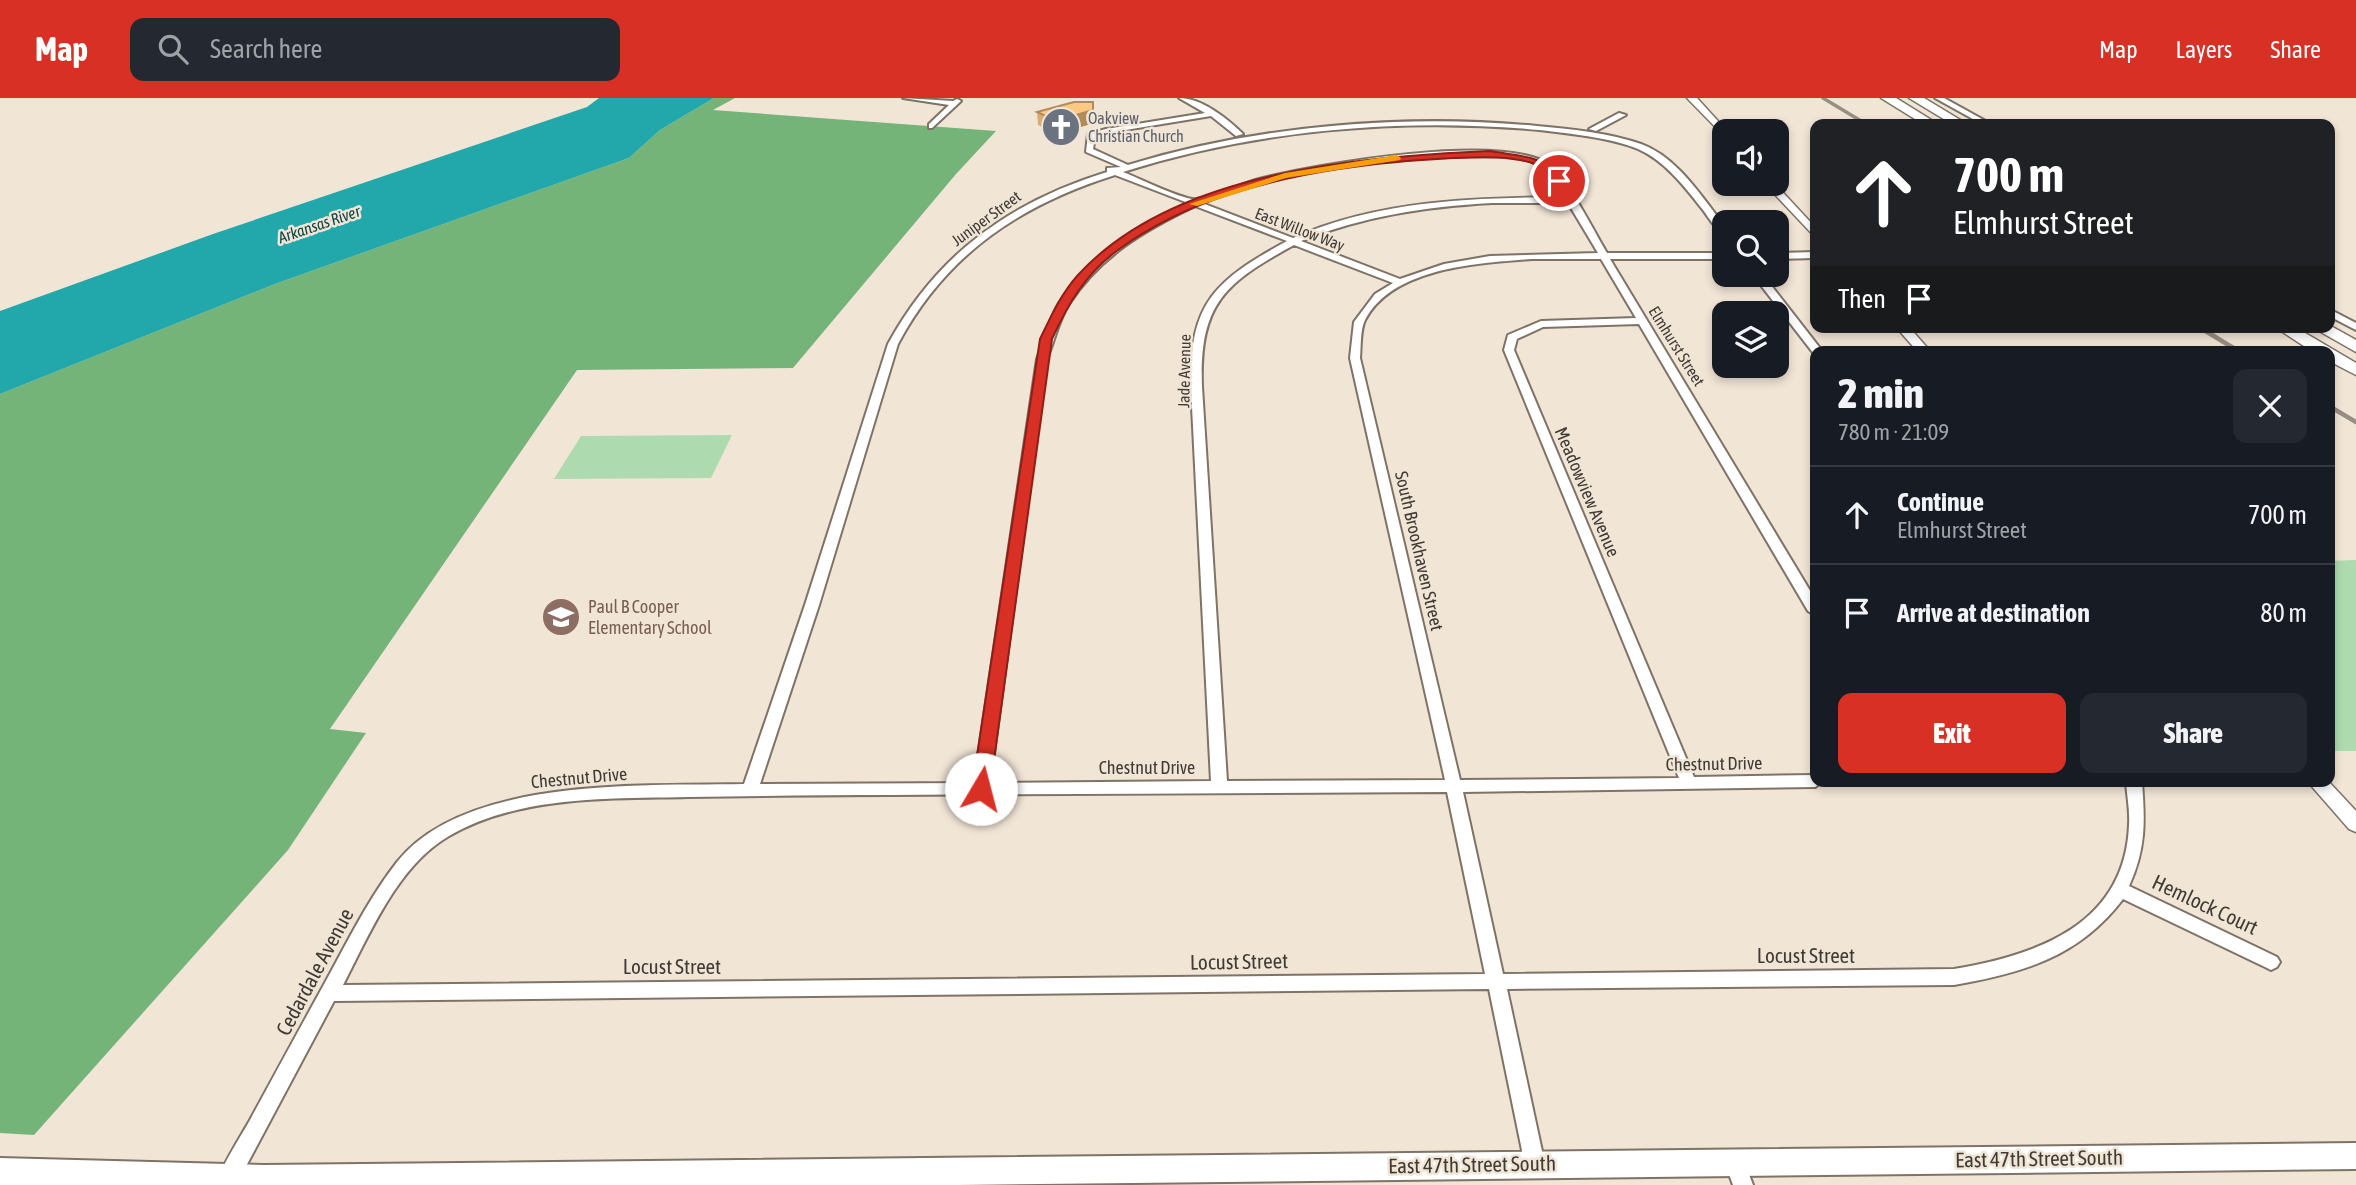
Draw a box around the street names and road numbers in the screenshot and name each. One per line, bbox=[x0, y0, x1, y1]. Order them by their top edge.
street label: Juniper Street bbox=[948, 187, 1025, 250]
street label: East Willow Way bbox=[1252, 204, 1348, 255]
street label: Elmhurst Street bbox=[1645, 303, 1709, 389]
street label: Jade Avenue bbox=[1174, 334, 1194, 408]
street label: Meadowview Avenue bbox=[1551, 424, 1624, 560]
street label: South Brookhaven Street bbox=[1391, 469, 1448, 633]
street label: Chestnut Drive bbox=[1666, 752, 1762, 775]
street label: Chestnut Drive bbox=[1099, 757, 1195, 778]
street label: Chestnut Drive bbox=[530, 763, 628, 792]
street label: Hemlock Court bbox=[2149, 869, 2262, 939]
street label: Cedardale Avenue bbox=[271, 904, 358, 1039]
street label: Locust Street bbox=[1757, 943, 1855, 967]
street label: Locust Street bbox=[1190, 948, 1288, 974]
street label: Locust Street bbox=[623, 954, 721, 978]
street label: East 47th Street South bbox=[1955, 1145, 2123, 1171]
street label: East 47th Street South bbox=[1388, 1151, 1556, 1177]

